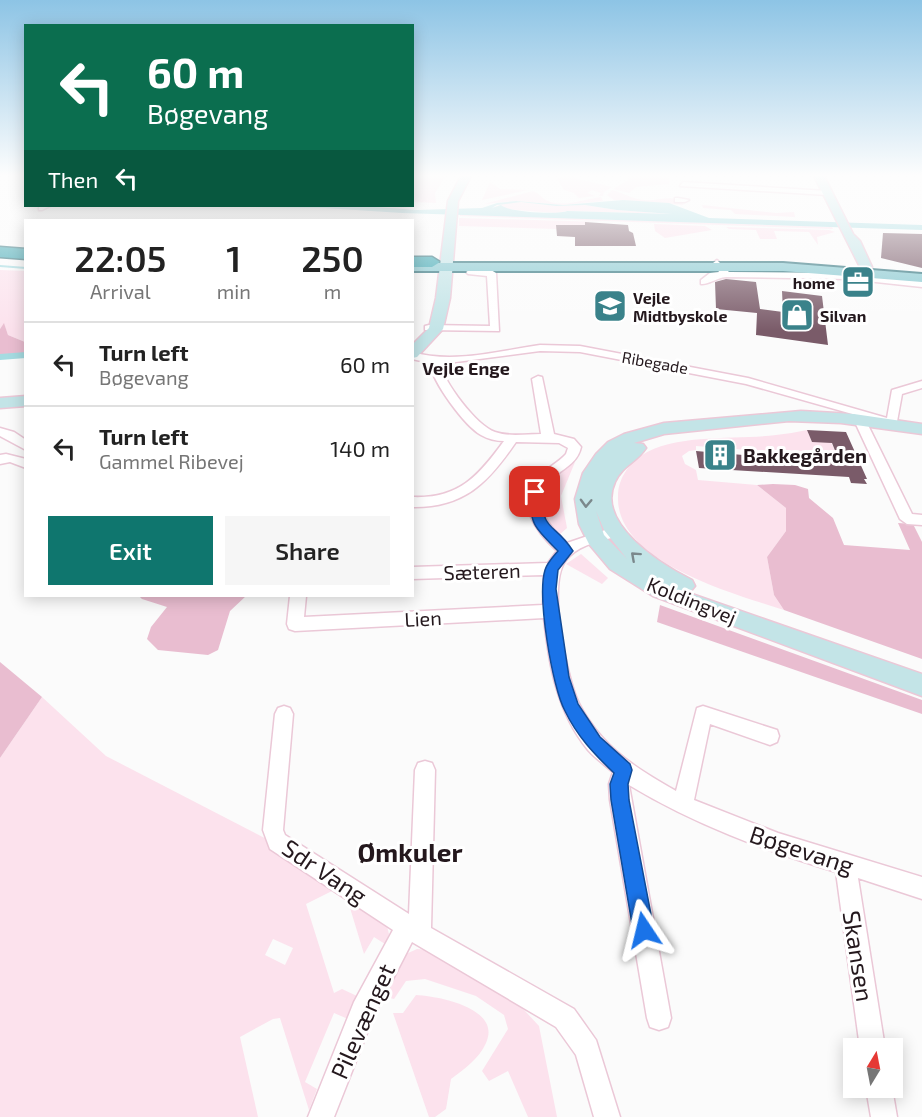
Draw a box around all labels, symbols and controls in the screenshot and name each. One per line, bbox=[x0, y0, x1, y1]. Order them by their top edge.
text: 60 m bbox=[147, 46, 244, 96]
icon: left bbox=[48, 48, 126, 126]
text: Bøgevang bbox=[147, 97, 268, 129]
icon: left bbox=[110, 162, 143, 195]
text: Then bbox=[48, 166, 98, 192]
text: 22:05 bbox=[74, 236, 166, 279]
text: 1 bbox=[226, 236, 241, 279]
text: 250 bbox=[301, 236, 364, 279]
office icon: home bbox=[840, 264, 876, 300]
place label: home bbox=[793, 273, 835, 292]
text: Arrival bbox=[90, 279, 151, 303]
text: min bbox=[217, 279, 251, 303]
text: m bbox=[324, 279, 341, 303]
school or university icon: Vejle Midtbyskole bbox=[592, 288, 628, 324]
place label: Vejle Midtbyskole bbox=[633, 288, 727, 326]
shop icon: Silvan bbox=[779, 297, 815, 333]
place label: Silvan bbox=[820, 306, 866, 325]
text: Turn left bbox=[99, 339, 188, 365]
street label: Ribegade bbox=[620, 347, 690, 377]
icon: left bbox=[48, 348, 81, 381]
text: 60 m bbox=[340, 351, 390, 377]
district label: Vejle Enge bbox=[422, 357, 510, 379]
text: Bøgevang bbox=[99, 365, 189, 389]
text: Turn left bbox=[99, 423, 188, 449]
icon: left bbox=[48, 432, 81, 465]
text: 140 m bbox=[330, 435, 390, 461]
building icon: Bakkegården bbox=[702, 437, 738, 473]
place label: Bakkegården bbox=[743, 443, 867, 467]
text: Gammel Ribevej bbox=[99, 449, 244, 473]
pin bbox=[509, 466, 560, 517]
icon: arrive bbox=[518, 475, 551, 508]
one-way arrow bbox=[580, 498, 592, 507]
button: Exit bbox=[48, 516, 213, 585]
button: Share bbox=[225, 516, 390, 585]
one-way arrow bbox=[632, 552, 642, 563]
street label: Sæteren bbox=[443, 558, 521, 584]
street label: Koldingvej bbox=[644, 571, 740, 629]
street label: Lien bbox=[404, 605, 442, 631]
street label: Bøgevang bbox=[746, 819, 858, 879]
street label: Sdr Vang bbox=[277, 832, 373, 910]
district label: Ømkuler bbox=[358, 836, 462, 867]
position arrow bbox=[612, 898, 676, 962]
street label: Skansen bbox=[837, 908, 881, 1004]
street label: Pilevænget bbox=[324, 959, 400, 1083]
north arrow bbox=[843, 1038, 903, 1098]
map controls bbox=[843, 1038, 903, 1098]

